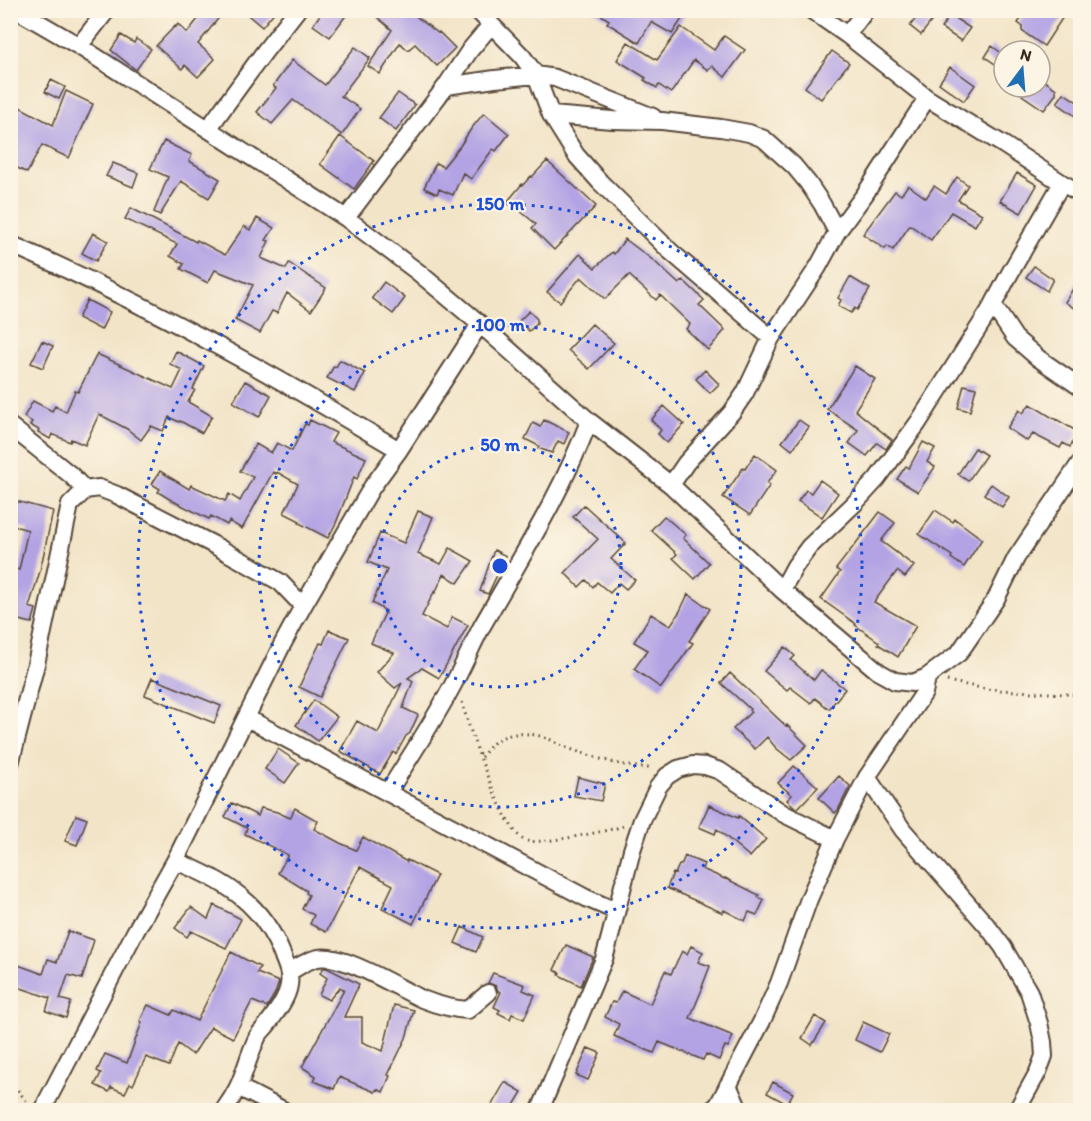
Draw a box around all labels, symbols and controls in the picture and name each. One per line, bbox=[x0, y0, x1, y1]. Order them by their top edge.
north arrow bbox=[992, 39, 1052, 99]
text: N bbox=[1018, 44, 1034, 66]
text: 150 m bbox=[476, 193, 525, 215]
text: 100 m bbox=[475, 314, 526, 336]
text: 50 m bbox=[480, 434, 521, 456]
centre of rings bbox=[490, 556, 510, 576]

